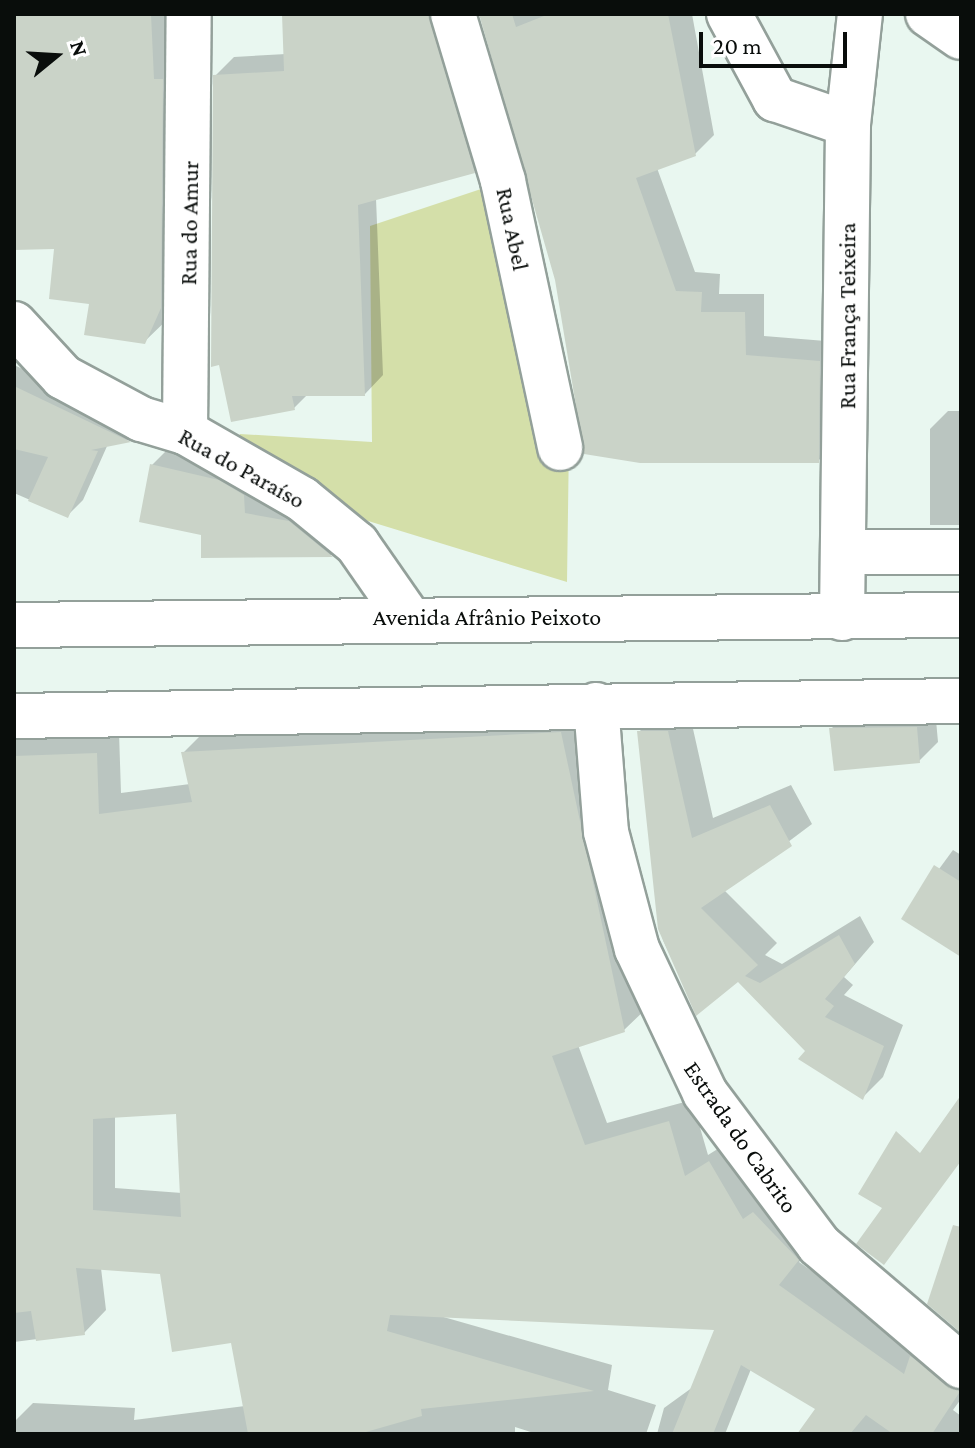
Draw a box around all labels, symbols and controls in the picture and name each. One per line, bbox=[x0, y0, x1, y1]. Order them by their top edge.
north arrow bbox=[16, 16, 96, 96]
scale bar bbox=[703, 16, 851, 66]
text: 20 m bbox=[713, 32, 762, 59]
text: N bbox=[65, 37, 94, 59]
street label: Rua do Amur bbox=[174, 160, 204, 286]
street label: Rua Abel bbox=[490, 185, 536, 273]
street label: Rua França Teixeira bbox=[833, 223, 861, 409]
street label: Rua do Paraíso bbox=[174, 421, 310, 515]
street label: Avenida Afrânio Peixoto bbox=[373, 603, 601, 631]
street label: Estrada do Cabrito bbox=[678, 1055, 804, 1219]

